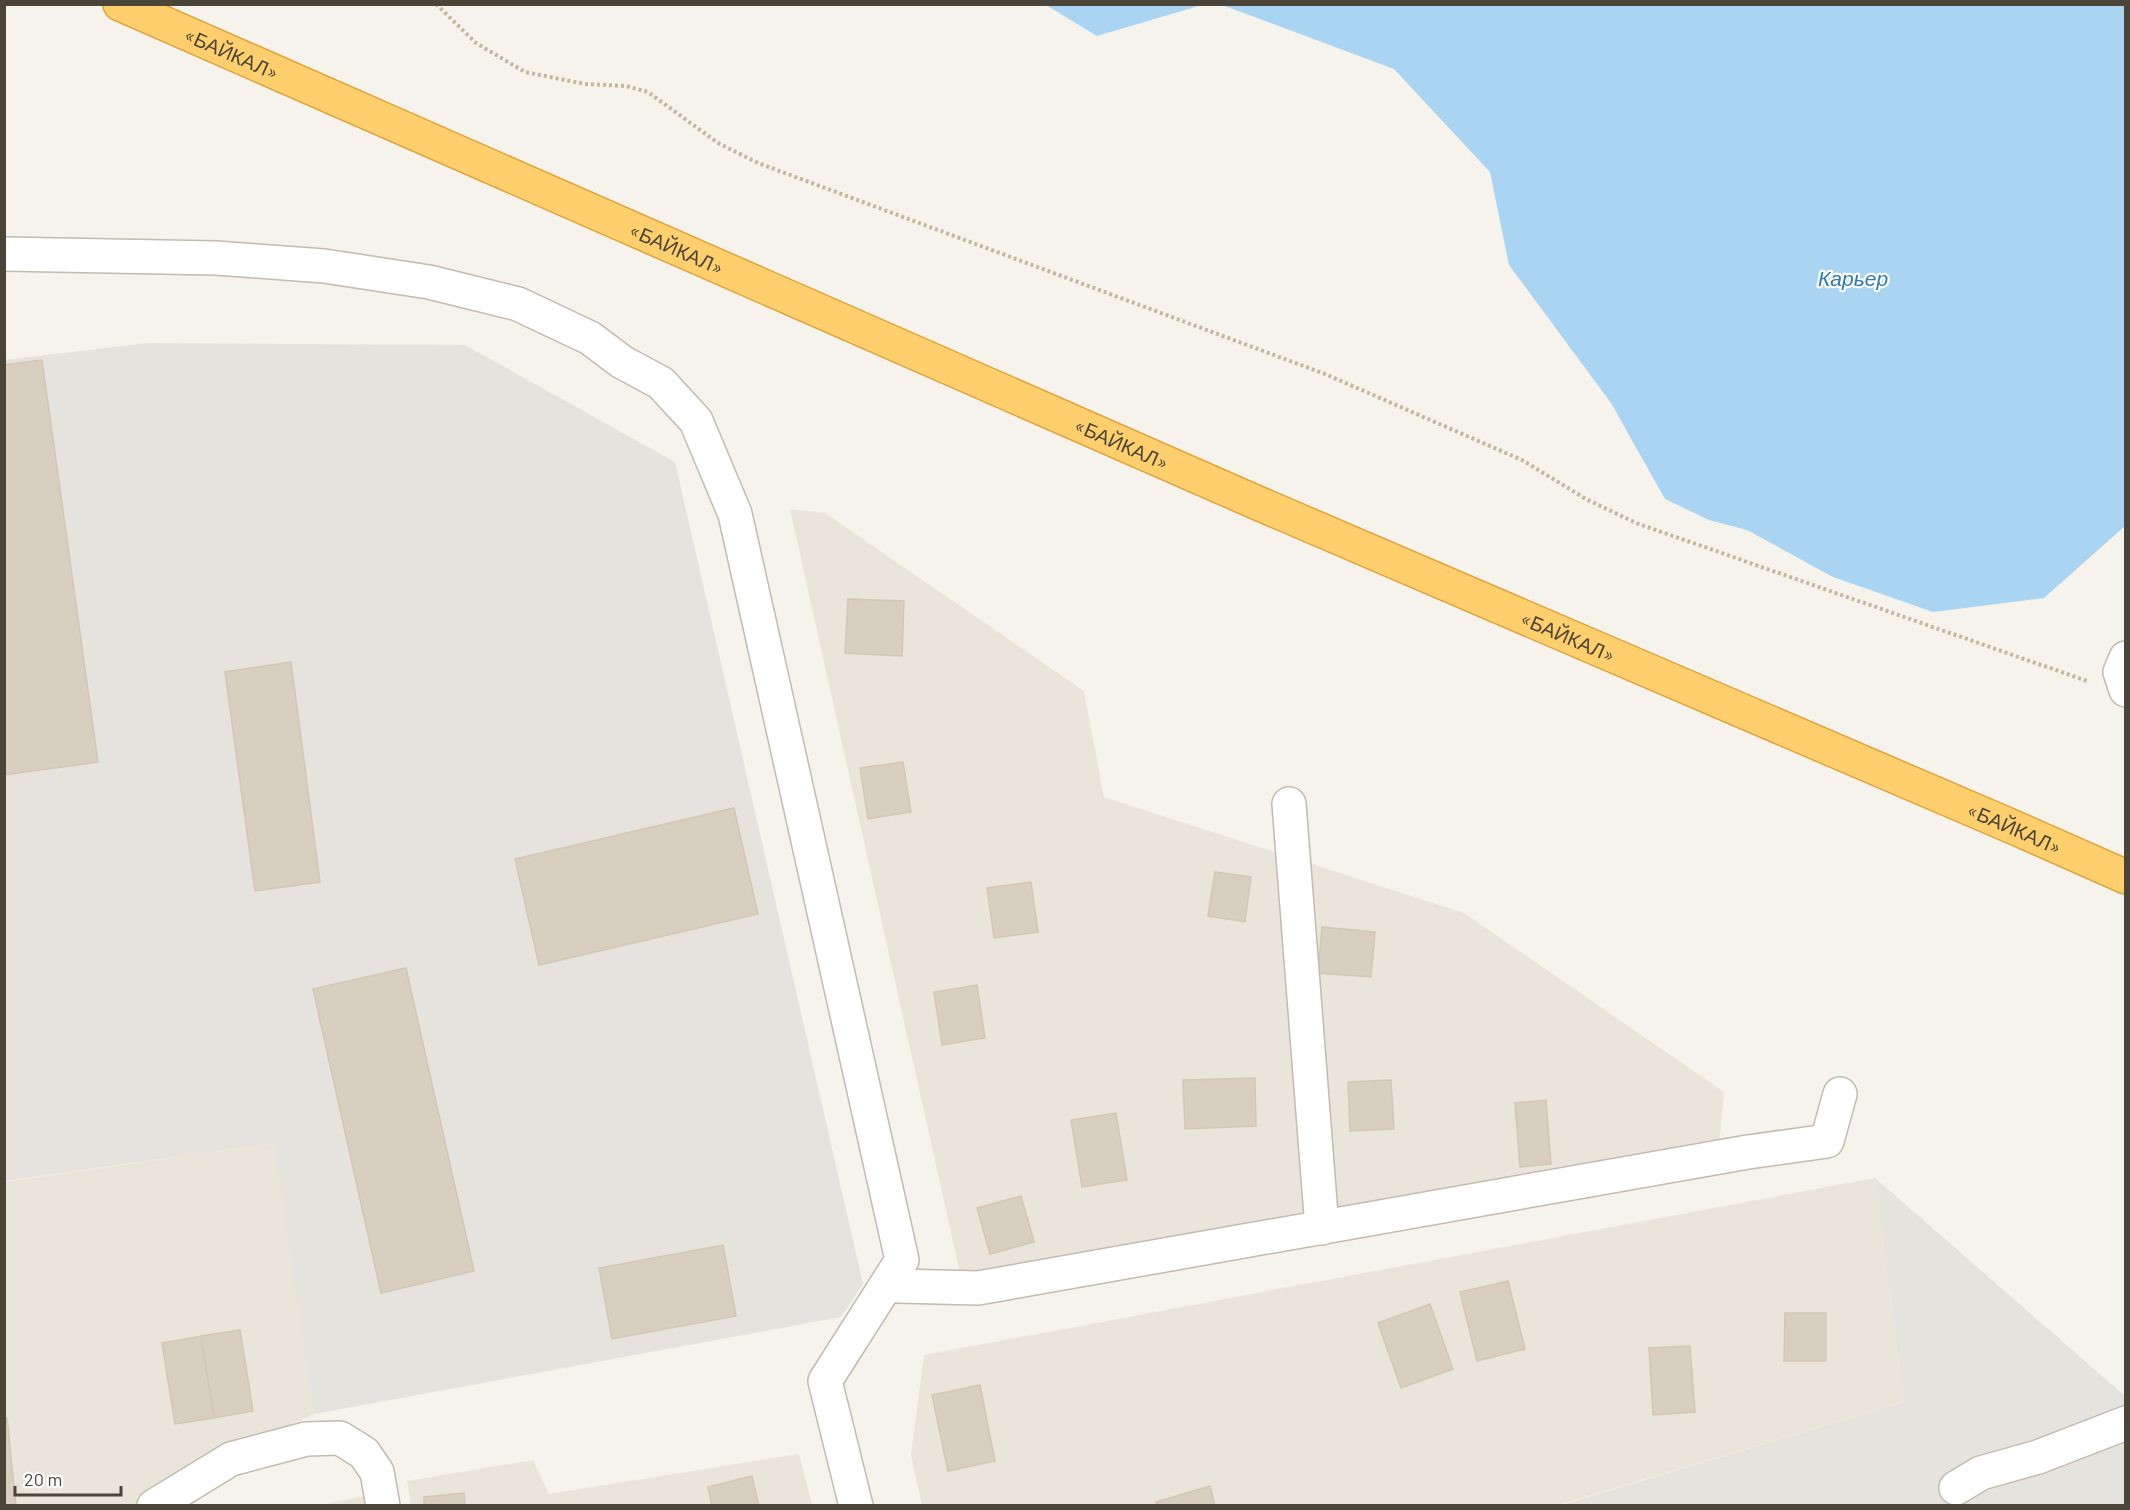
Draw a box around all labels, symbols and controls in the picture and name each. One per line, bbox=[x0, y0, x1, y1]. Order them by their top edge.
street label: «БАЙКАЛ» bbox=[181, 22, 283, 84]
street label: «БАЙКАЛ» bbox=[626, 217, 728, 279]
water label: Карьер bbox=[1818, 265, 1888, 290]
street label: «БАЙКАЛ» bbox=[1071, 412, 1173, 475]
street label: «БАЙКАЛ» bbox=[1517, 605, 1619, 667]
street label: «БАЙКАЛ» bbox=[1964, 797, 2066, 859]
scale bar bbox=[15, 1459, 122, 1497]
text: 20 m bbox=[24, 1468, 62, 1490]

